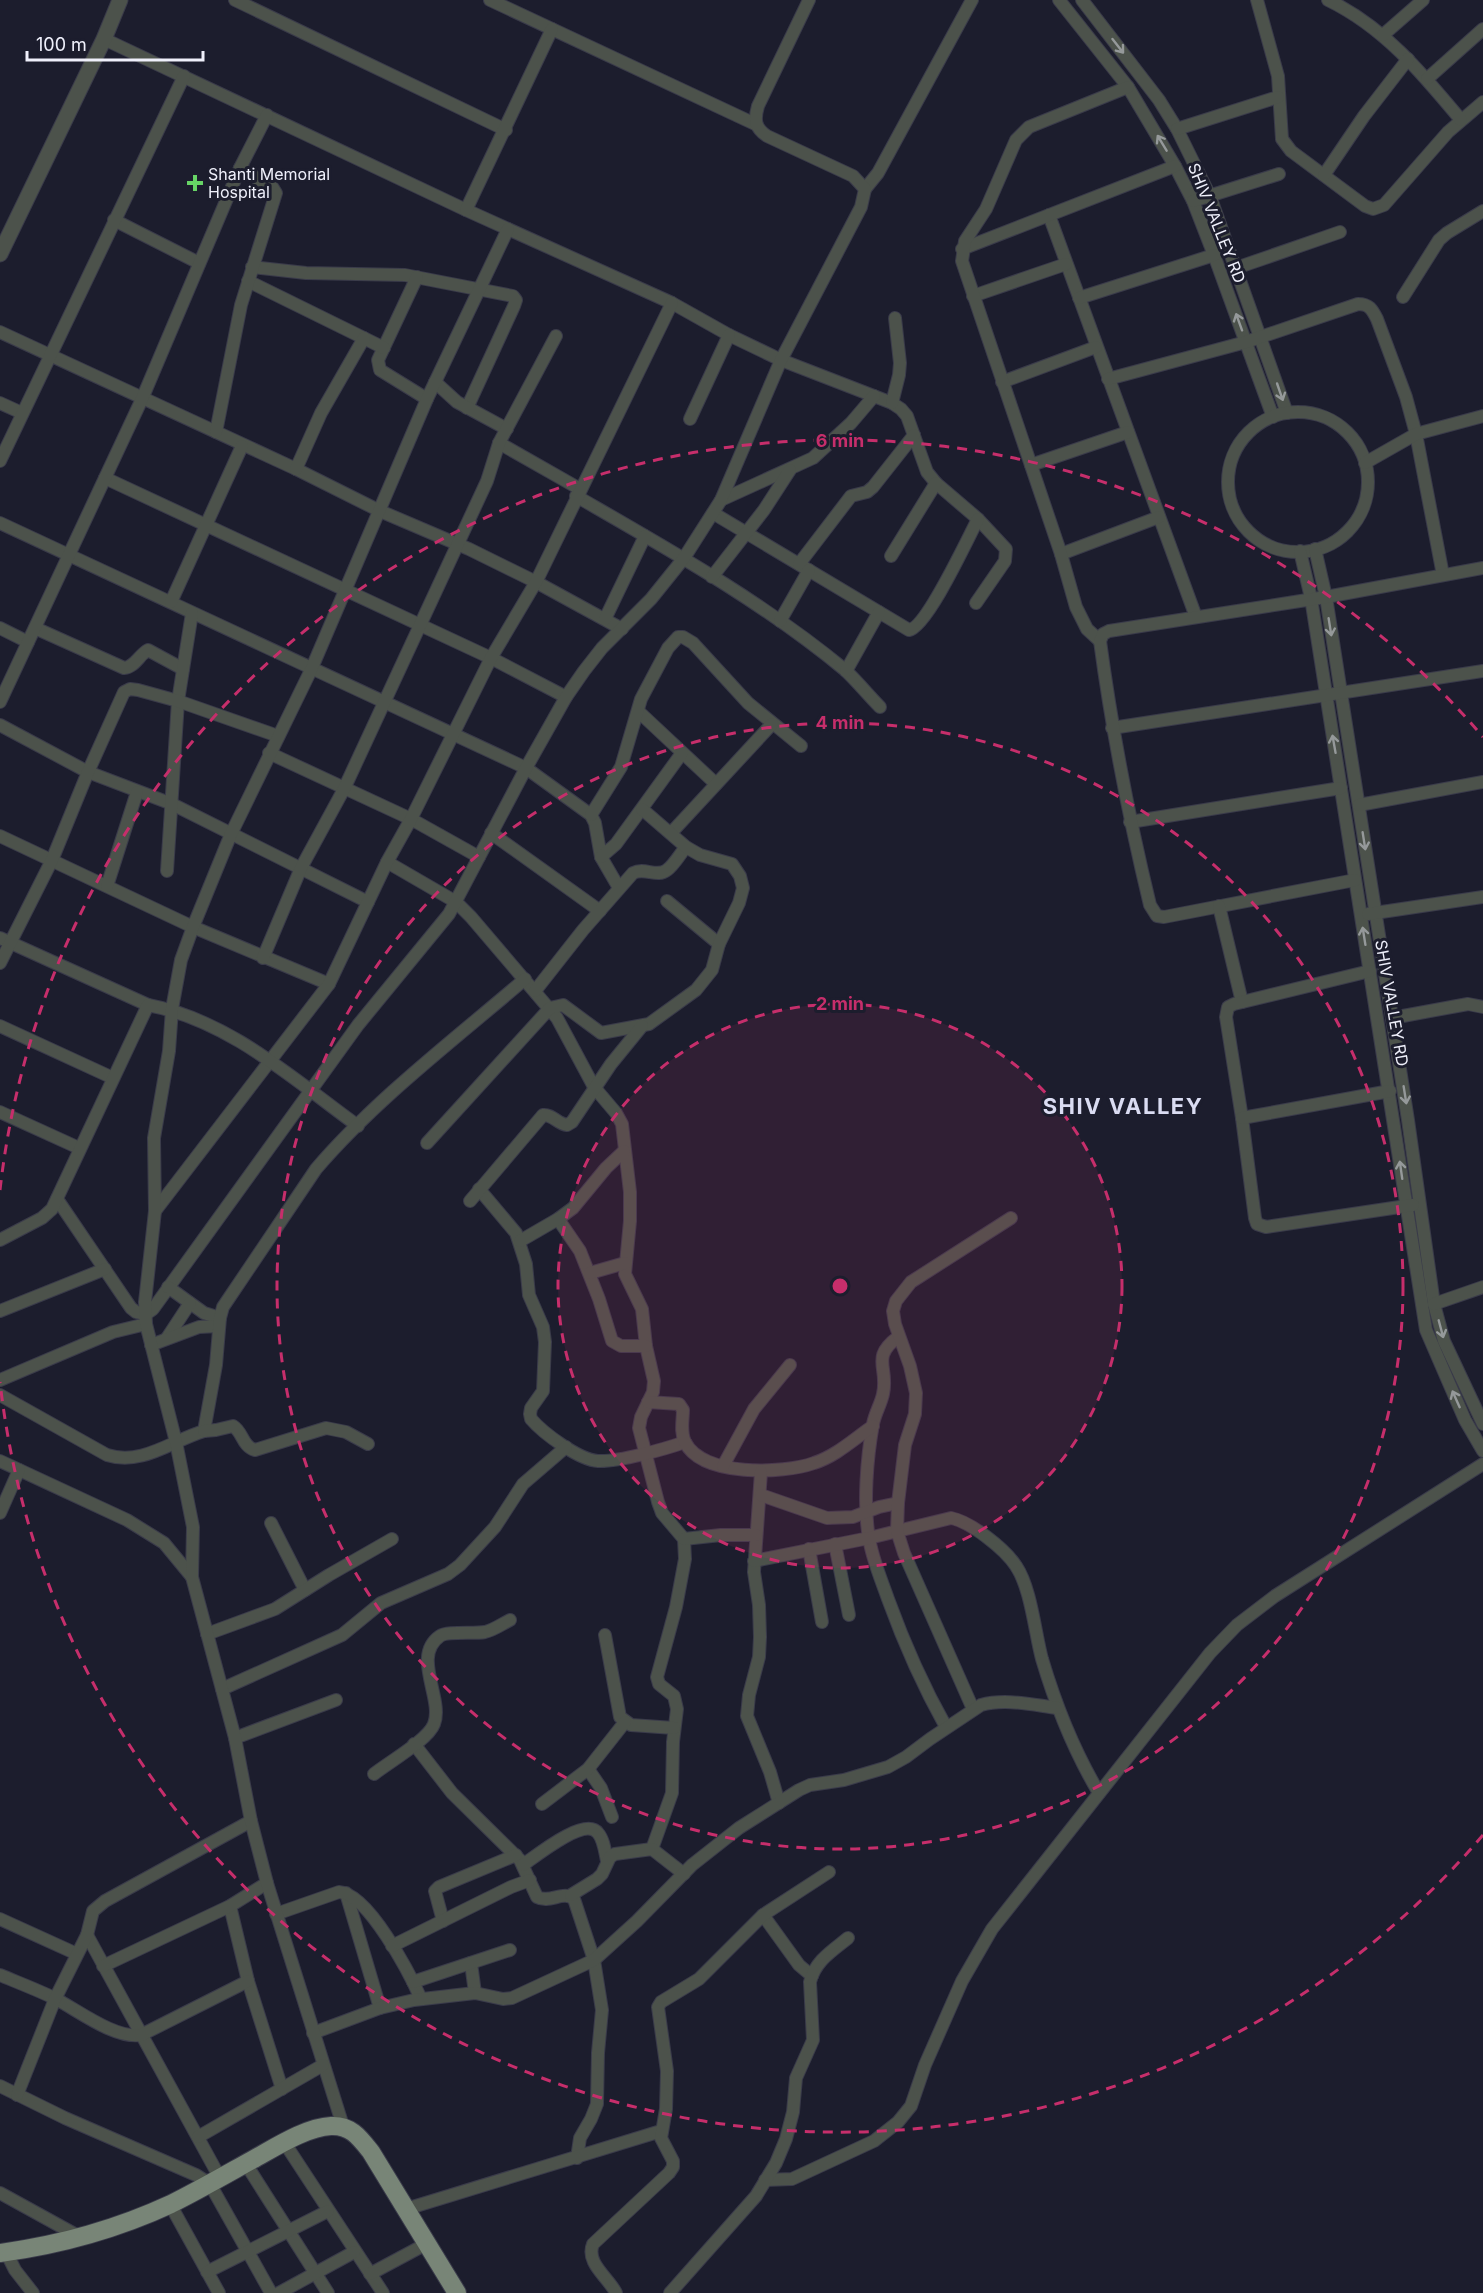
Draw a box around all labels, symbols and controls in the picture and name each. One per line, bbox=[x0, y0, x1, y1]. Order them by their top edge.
scale bar bbox=[27, 24, 202, 62]
text: 100 m bbox=[36, 34, 87, 55]
one-way arrow bbox=[1112, 38, 1125, 54]
one-way arrow bbox=[1155, 135, 1167, 152]
street label: SHIV VALLEY RD bbox=[1184, 160, 1250, 286]
place label: Shanti Memorial Hospital bbox=[208, 164, 330, 202]
marker: Shanti Memorial Hospital bbox=[186, 174, 204, 192]
one-way arrow bbox=[1232, 313, 1243, 332]
one-way arrow bbox=[1275, 382, 1286, 401]
text: 6 min bbox=[816, 430, 864, 451]
one-way arrow bbox=[1325, 617, 1336, 637]
text: 4 min bbox=[816, 712, 864, 733]
one-way arrow bbox=[1328, 734, 1339, 754]
one-way arrow bbox=[1359, 830, 1370, 850]
one-way arrow bbox=[1359, 927, 1370, 947]
street label: SHIV VALLEY RD bbox=[1371, 938, 1413, 1068]
text: 2 min bbox=[816, 993, 864, 1014]
one-way arrow bbox=[1399, 1085, 1410, 1105]
district label: SHIV VALLEY bbox=[1043, 1093, 1203, 1119]
one-way arrow bbox=[1396, 1161, 1407, 1181]
centre of rings bbox=[830, 1276, 850, 1296]
one-way arrow bbox=[1435, 1320, 1447, 1339]
one-way arrow bbox=[1449, 1391, 1461, 1409]

